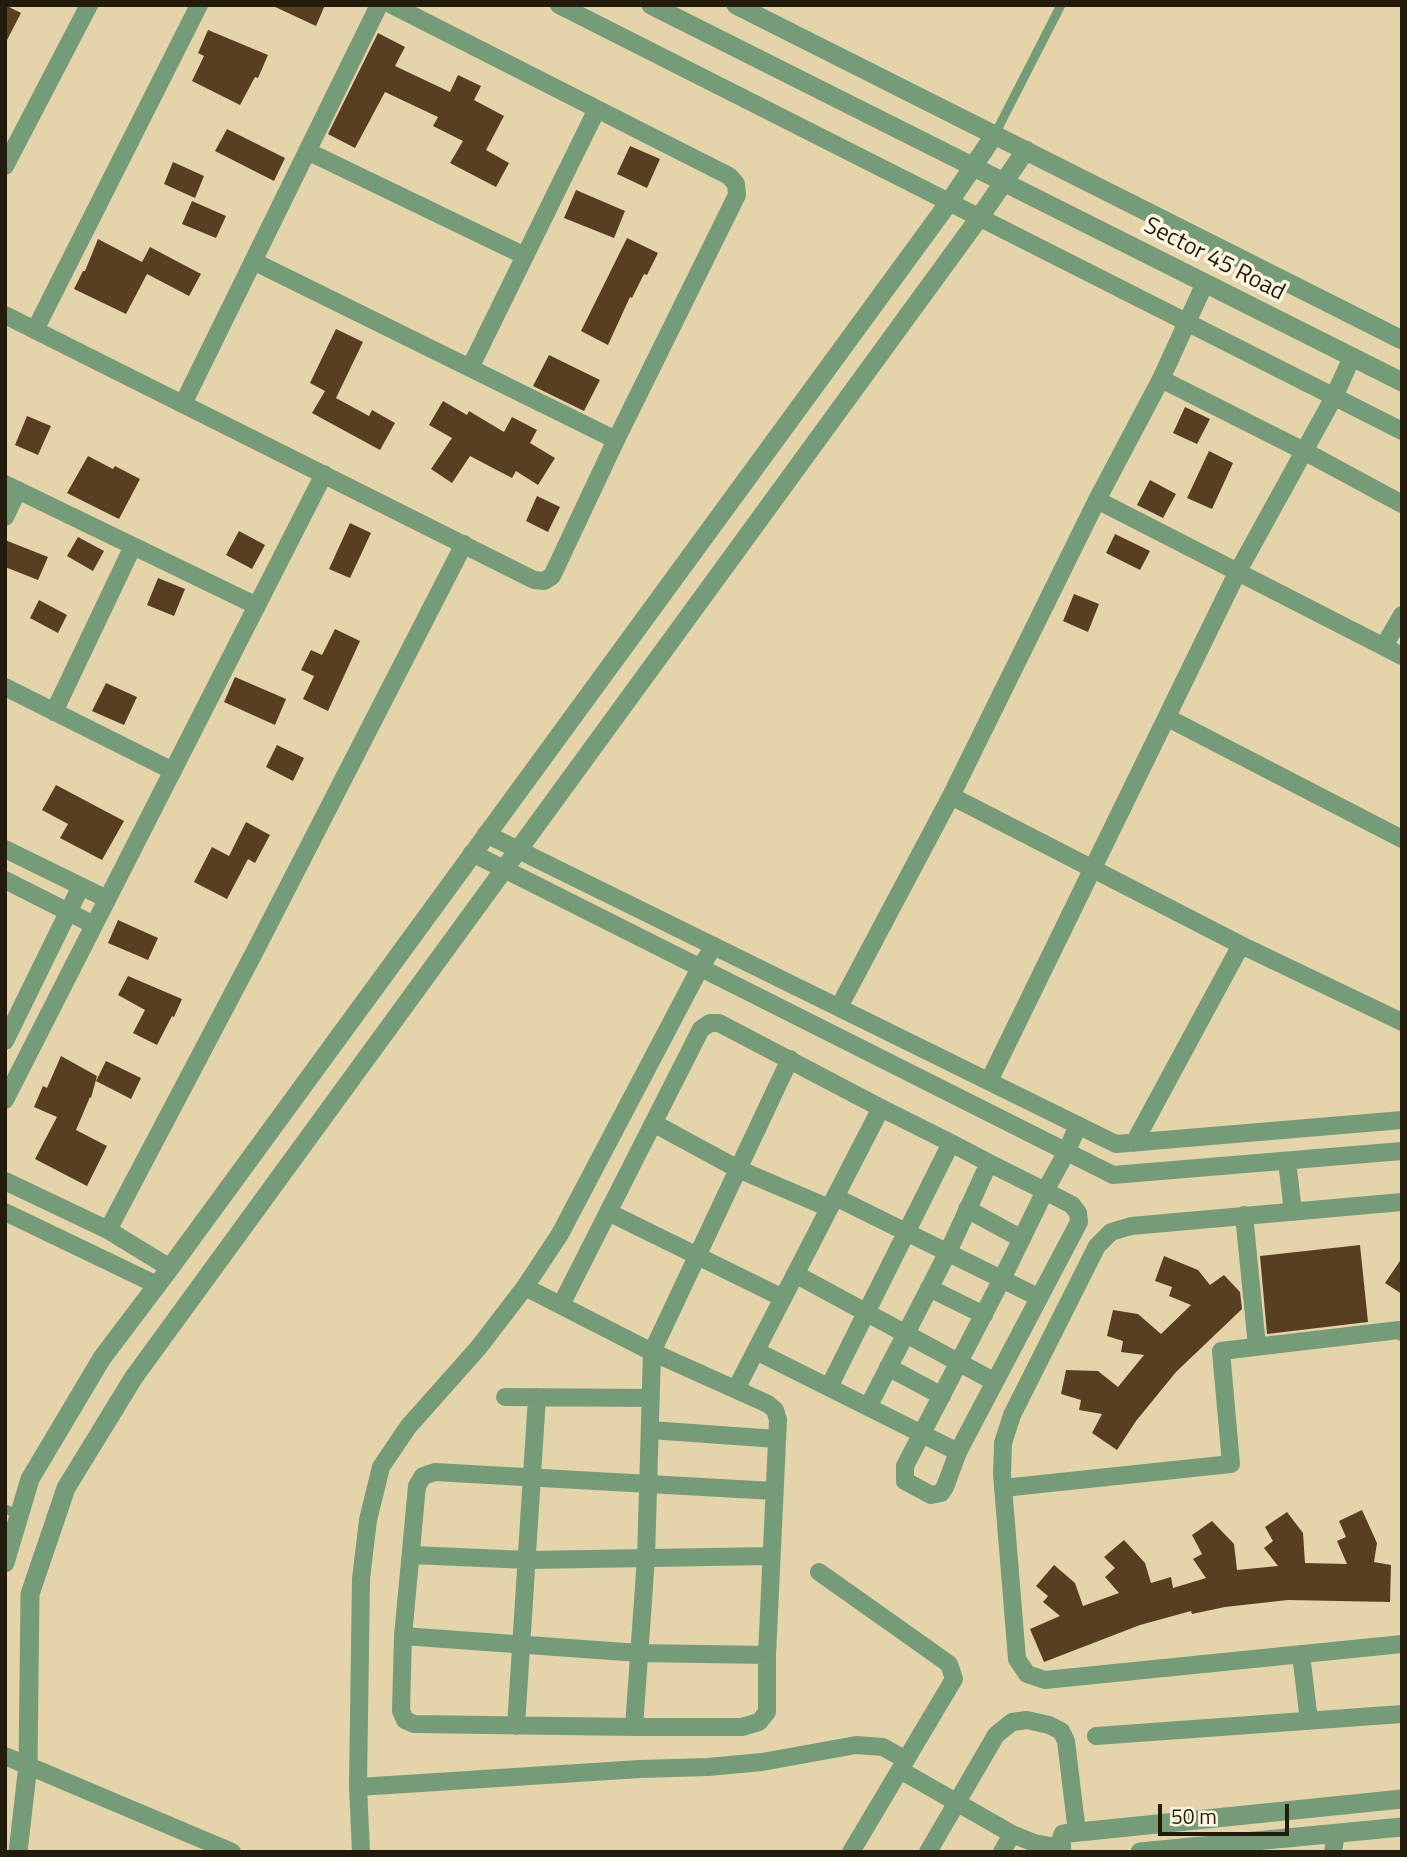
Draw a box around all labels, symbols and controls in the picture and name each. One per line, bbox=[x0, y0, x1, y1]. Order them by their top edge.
street label: Sector 45 Road bbox=[1139, 212, 1289, 308]
scale bar bbox=[1162, 1790, 1293, 1834]
text: 50 m bbox=[1171, 1800, 1217, 1832]

